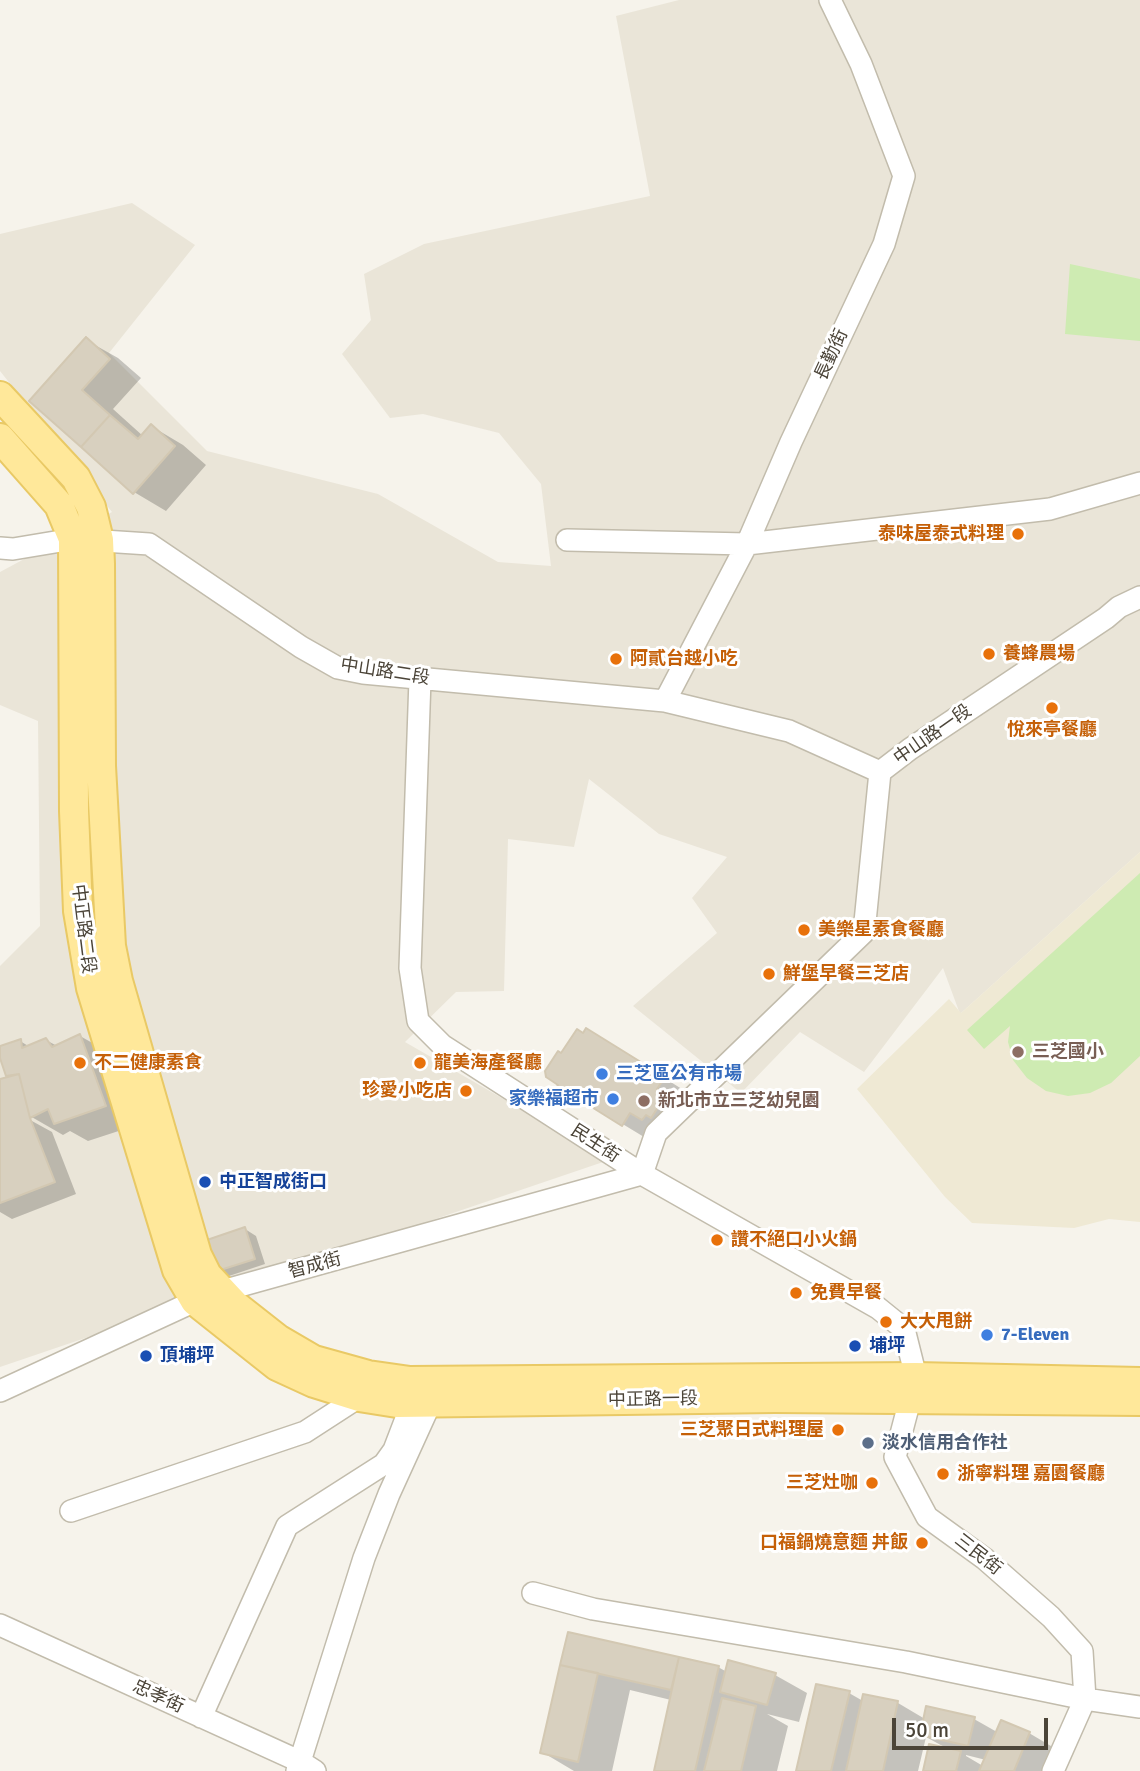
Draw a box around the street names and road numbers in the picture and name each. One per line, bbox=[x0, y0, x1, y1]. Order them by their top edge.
street label: 長勤街 bbox=[811, 326, 853, 384]
street label: 中山路二段 bbox=[339, 654, 431, 690]
street label: 中山路一段 bbox=[890, 700, 976, 770]
street label: 中正路二段 bbox=[67, 883, 99, 975]
street label: 民生街 bbox=[566, 1120, 624, 1168]
street label: 智成街 bbox=[286, 1249, 344, 1283]
street label: 中正路一段 bbox=[608, 1388, 698, 1412]
street label: 三民街 bbox=[950, 1530, 1006, 1580]
street label: 忠孝街 bbox=[129, 1676, 187, 1718]

